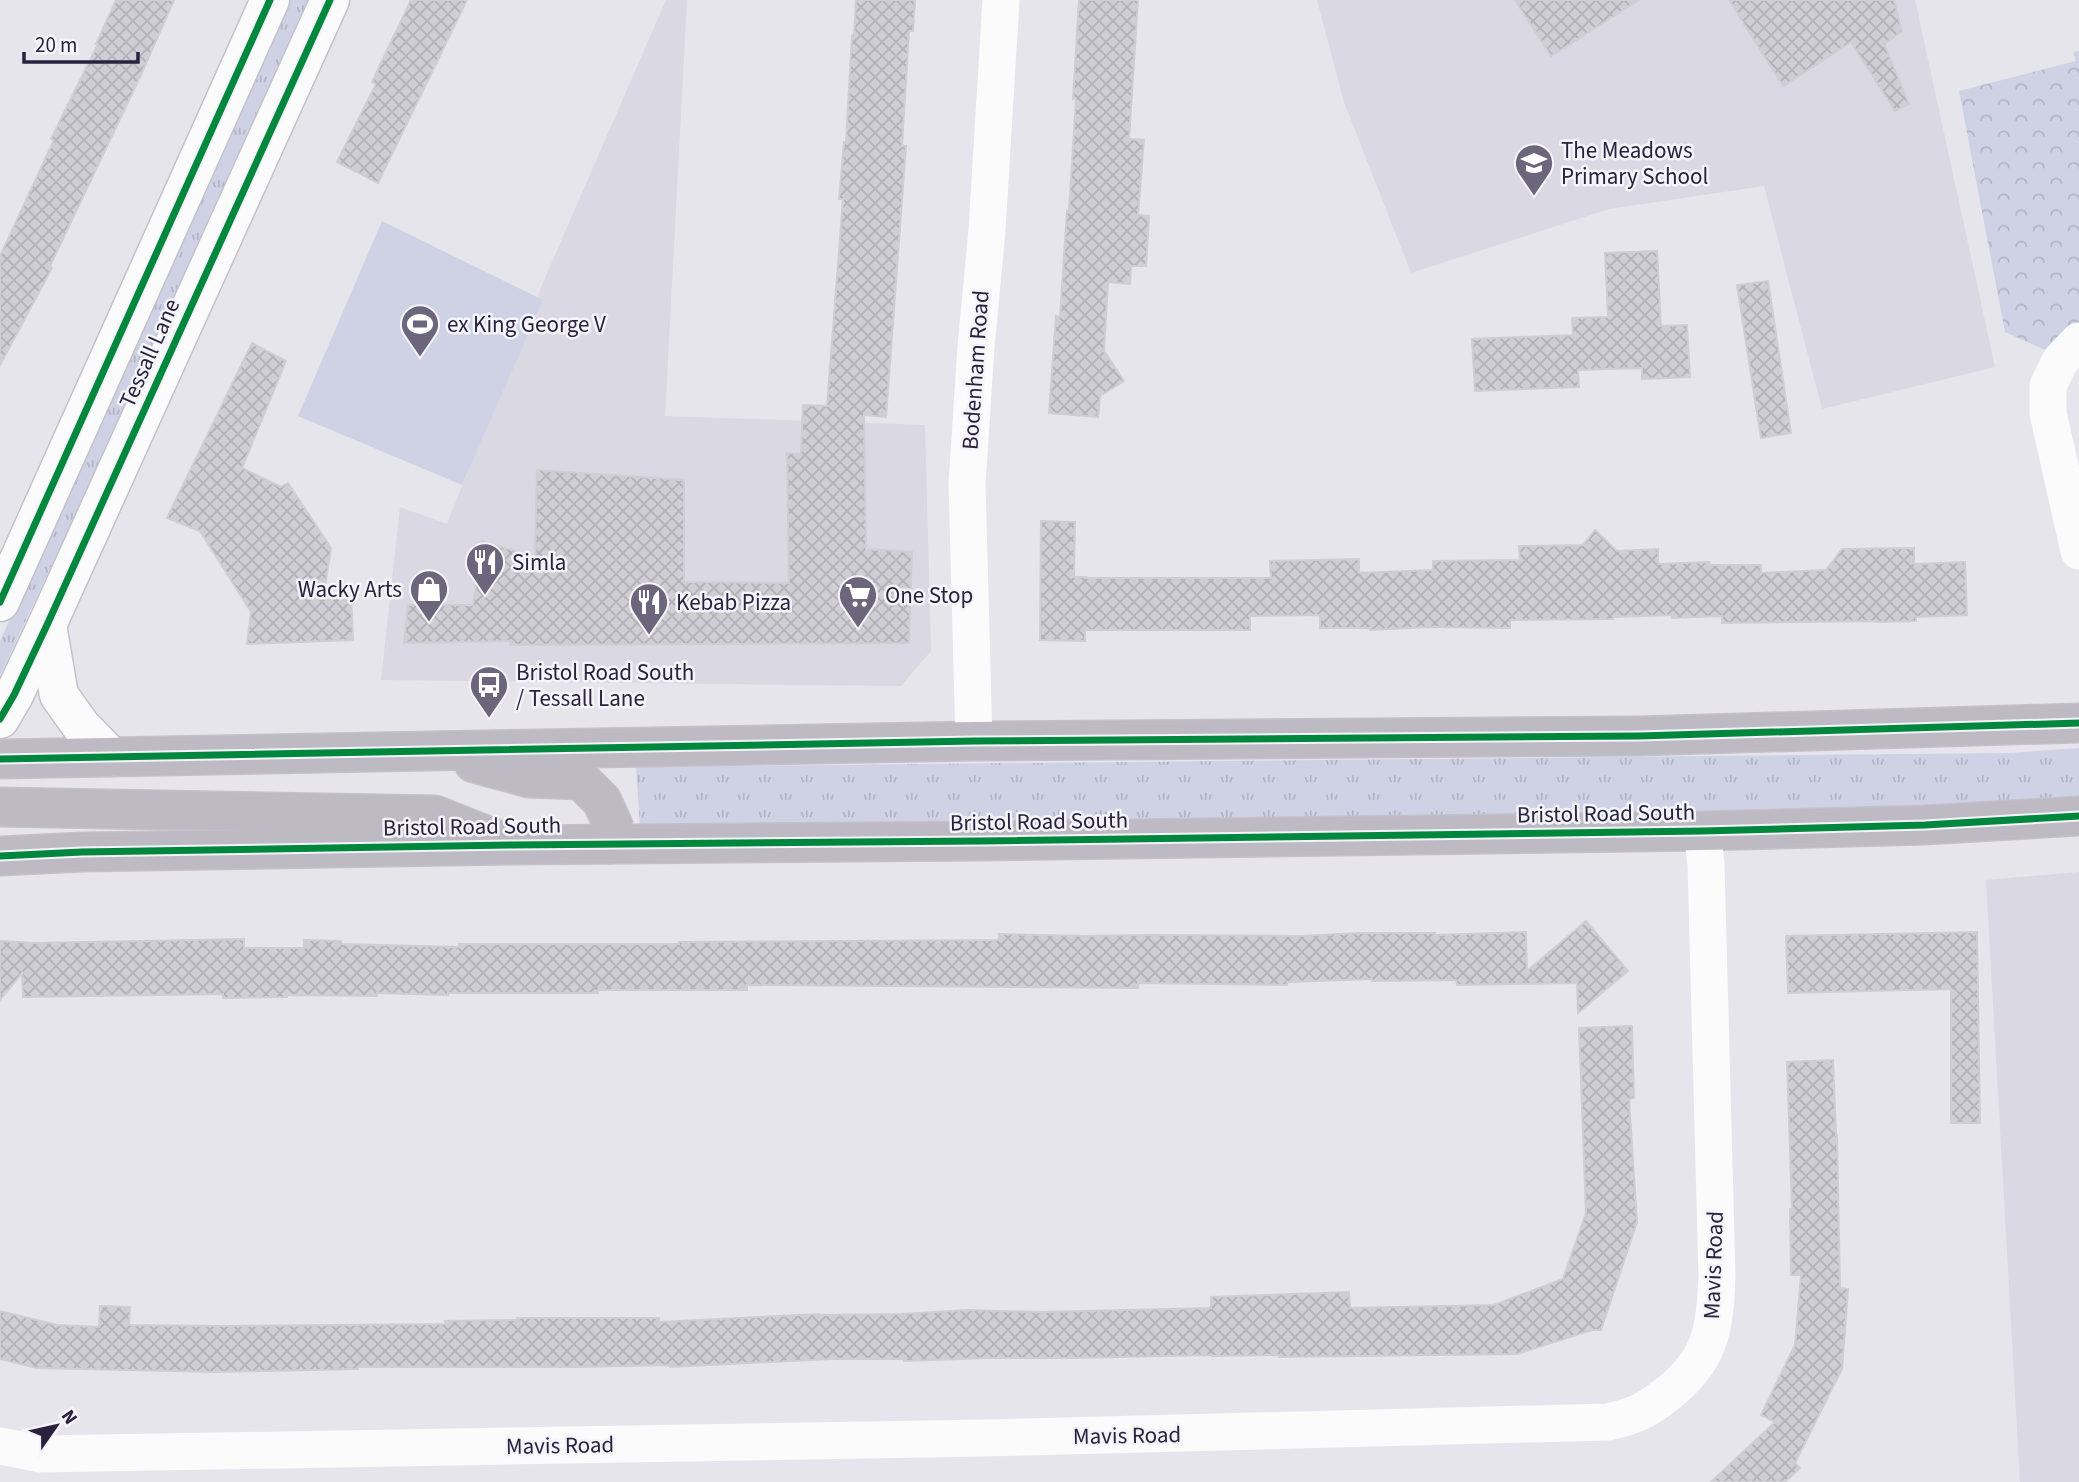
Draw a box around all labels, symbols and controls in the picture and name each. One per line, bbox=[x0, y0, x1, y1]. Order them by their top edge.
scale bar bbox=[24, 21, 138, 65]
text: 20 m bbox=[35, 30, 77, 60]
place label: The Meadows Primary School bbox=[1561, 134, 1708, 193]
school or university icon: The Meadows Primary School bbox=[1513, 142, 1555, 197]
street label: Bodenham Road bbox=[953, 289, 998, 451]
street label: Tessall Lane bbox=[111, 293, 188, 413]
sports icon: ex King George V bbox=[399, 303, 441, 358]
place label: ex King George V bbox=[447, 308, 606, 341]
restaurant icon: Simla bbox=[464, 541, 506, 596]
place label: Simla bbox=[512, 546, 566, 579]
shop icon: Wacky Arts bbox=[408, 568, 450, 623]
place label: Wacky Arts bbox=[298, 573, 402, 606]
supermarket icon: One Stop bbox=[837, 574, 879, 629]
place label: One Stop bbox=[885, 579, 973, 612]
restaurant icon: Kebab Pizza bbox=[628, 581, 670, 636]
place label: Kebab Pizza bbox=[676, 586, 791, 619]
place label: Bristol Road South / Tessall Lane bbox=[516, 656, 694, 715]
bus stop icon: Bristol Road South / Tessall Lane bbox=[468, 664, 510, 719]
street label: Bristol Road South bbox=[1517, 795, 1695, 832]
street label: Bristol Road South bbox=[950, 803, 1128, 840]
street label: Bristol Road South bbox=[383, 808, 561, 845]
street label: Mavis Road bbox=[1695, 1210, 1732, 1320]
north arrow bbox=[21, 1391, 91, 1461]
text: N bbox=[54, 1405, 84, 1430]
street label: Mavis Road bbox=[1073, 1418, 1181, 1453]
street label: Mavis Road bbox=[506, 1428, 614, 1463]

